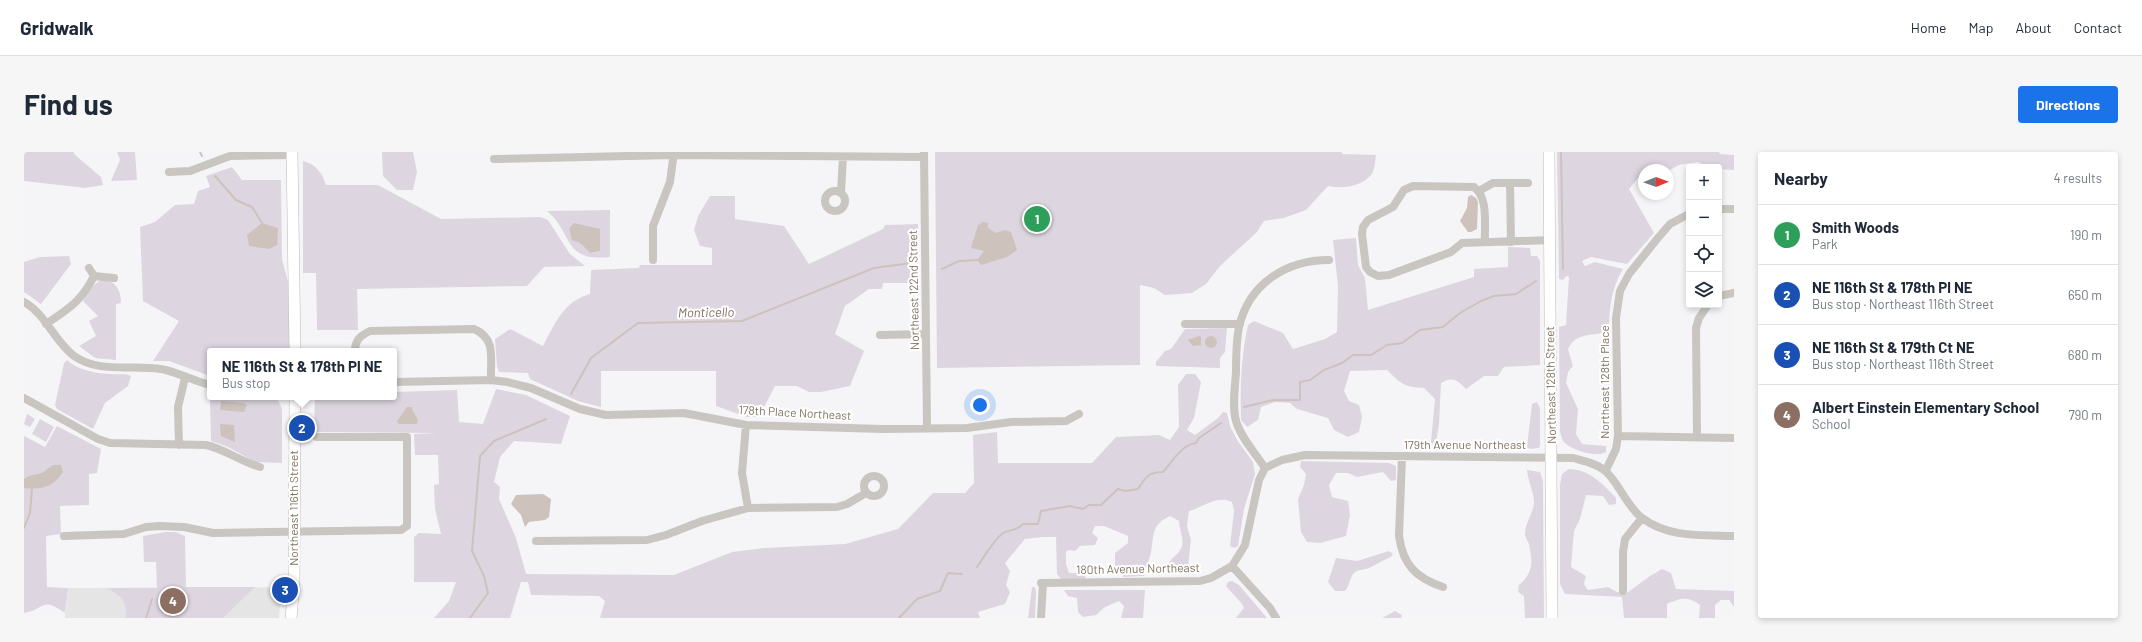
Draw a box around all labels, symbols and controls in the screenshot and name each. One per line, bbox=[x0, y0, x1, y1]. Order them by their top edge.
text: Gridwalk bbox=[20, 16, 94, 39]
text: Home bbox=[1911, 19, 1947, 36]
text: Map bbox=[1969, 19, 1993, 36]
text: About bbox=[2015, 19, 2052, 36]
text: Contact bbox=[2074, 19, 2122, 36]
button: Directions bbox=[2018, 86, 2118, 123]
text: Find us bbox=[24, 87, 113, 121]
north arrow bbox=[1638, 164, 1674, 200]
map controls bbox=[1686, 164, 1722, 308]
button: + bbox=[1686, 164, 1722, 200]
text: Nearby bbox=[1774, 168, 1828, 188]
text: 4 results bbox=[2054, 170, 2102, 186]
button: − bbox=[1686, 200, 1722, 236]
pin: 1 bbox=[1024, 204, 1050, 234]
text: Smith Woods bbox=[1812, 218, 1899, 236]
text: 1 bbox=[1785, 227, 1789, 243]
text: 190 m bbox=[2070, 227, 2102, 243]
street label: Northeast 122nd Street bbox=[905, 230, 921, 350]
button: locate bbox=[1686, 236, 1722, 272]
text: Park bbox=[1812, 236, 1838, 252]
button: layers bbox=[1686, 272, 1722, 308]
text: NE 116th St & 178th Pl NE bbox=[1812, 278, 1973, 296]
text: 2 bbox=[1783, 287, 1791, 303]
text: 650 m bbox=[2068, 287, 2102, 303]
text: Bus stop · Northeast 116th Street bbox=[1812, 296, 1994, 312]
water label: Monticello bbox=[678, 304, 734, 320]
street label: Northeast 128th Place bbox=[1597, 325, 1611, 439]
street label: Northeast 128th Street bbox=[1542, 326, 1558, 444]
text: NE 116th St & 179th Ct NE bbox=[1812, 338, 1975, 356]
text: 3 bbox=[1783, 347, 1791, 363]
text: 680 m bbox=[2068, 347, 2102, 363]
popup bbox=[207, 348, 397, 400]
text: Bus stop · Northeast 116th Street bbox=[1812, 356, 1994, 372]
text: NE 116th St & 178th Pl NE bbox=[222, 357, 382, 375]
text: Bus stop bbox=[222, 375, 271, 391]
your location bbox=[970, 395, 990, 415]
text: Albert Einstein Elementary School bbox=[1812, 398, 2039, 416]
street label: 178th Place Northeast bbox=[738, 402, 852, 422]
text: 4 bbox=[1783, 407, 1791, 423]
text: 790 m bbox=[2068, 407, 2102, 423]
pin: 2 bbox=[289, 413, 315, 443]
text: School bbox=[1812, 416, 1850, 432]
street label: 179th Avenue Northeast bbox=[1404, 437, 1526, 451]
street label: Northeast 116th Street bbox=[286, 450, 300, 566]
street label: 180th Avenue Northeast bbox=[1076, 560, 1200, 576]
pin: 3 bbox=[272, 575, 298, 605]
pin: 4 bbox=[160, 586, 186, 616]

